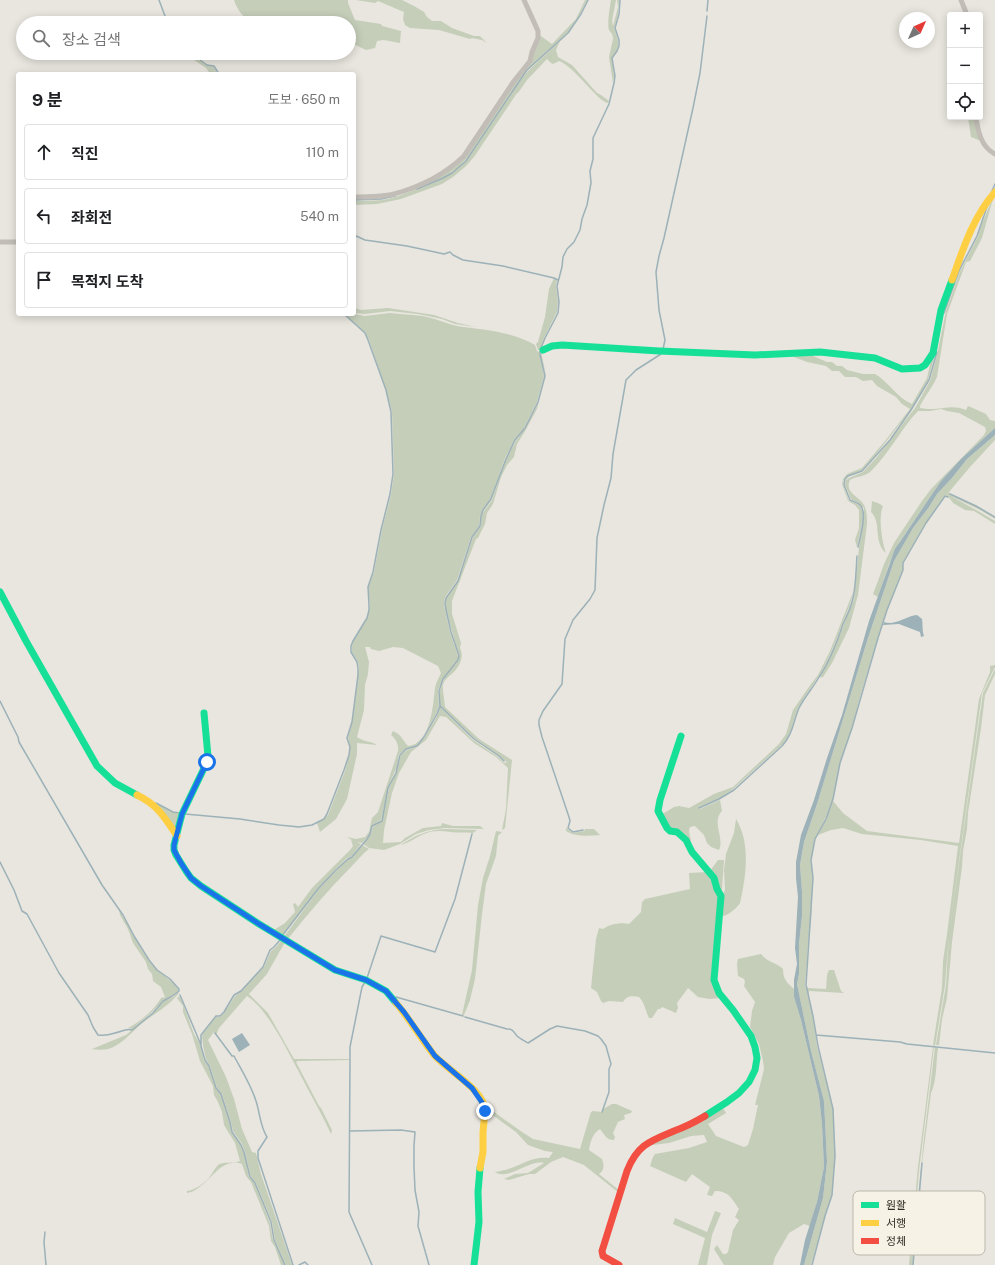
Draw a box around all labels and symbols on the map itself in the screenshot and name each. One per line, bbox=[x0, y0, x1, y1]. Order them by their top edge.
north arrow bbox=[899, 12, 935, 48]
route start bbox=[198, 753, 216, 771]
route end bbox=[476, 1102, 494, 1120]
legend bbox=[853, 1191, 985, 1255]
text: 원활 bbox=[886, 1199, 906, 1211]
text: 서행 bbox=[886, 1217, 906, 1229]
text: 정체 bbox=[886, 1235, 906, 1247]

